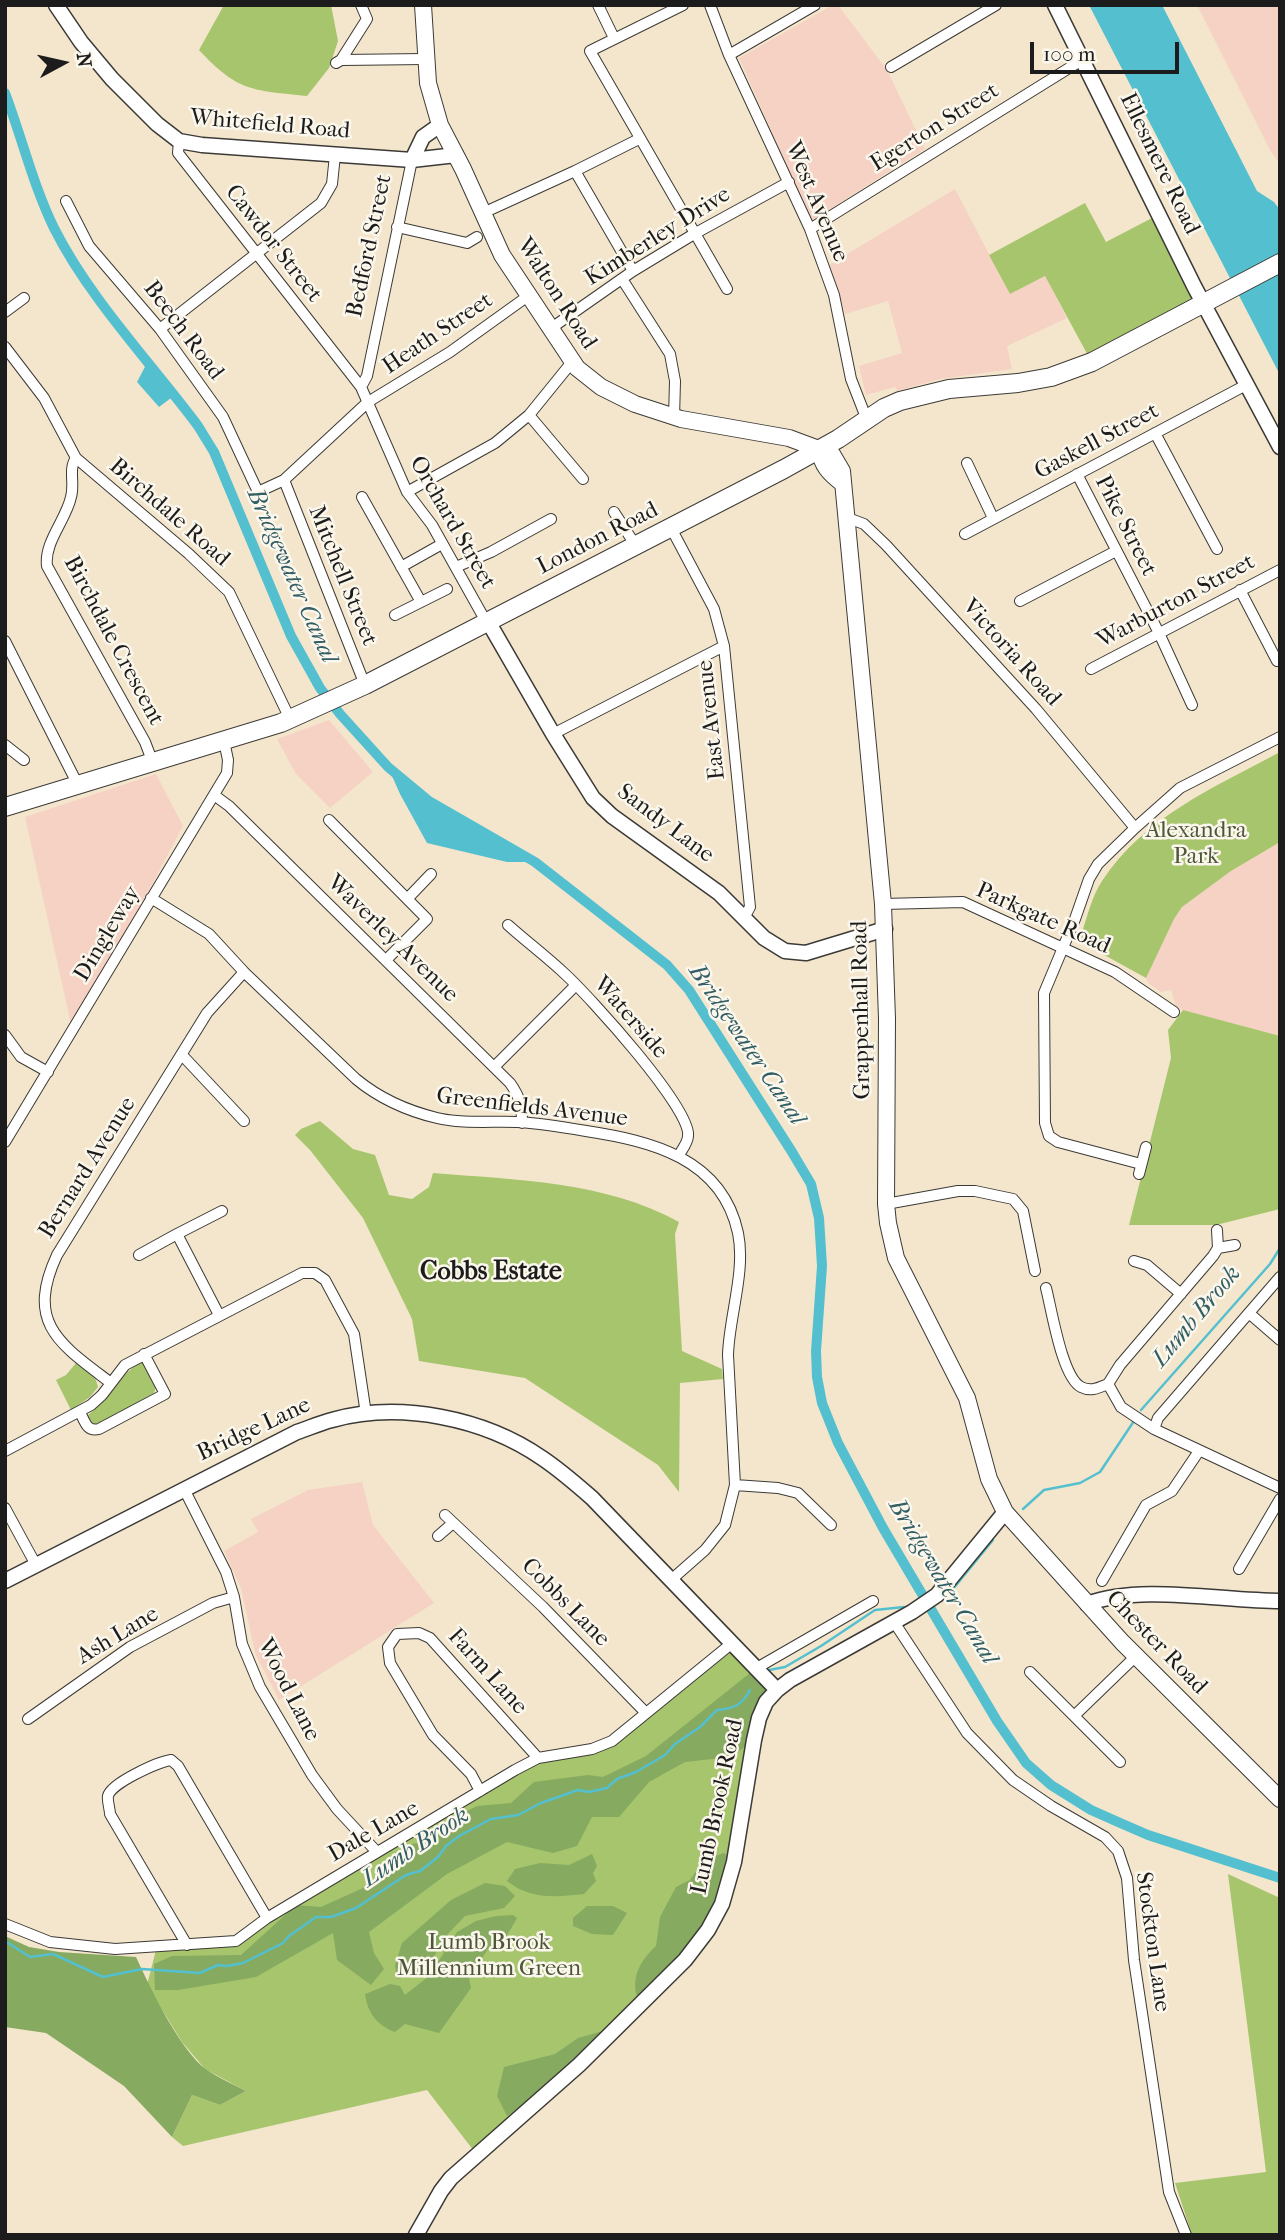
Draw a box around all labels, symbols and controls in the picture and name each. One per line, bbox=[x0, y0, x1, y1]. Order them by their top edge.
north arrow bbox=[28, 28, 98, 98]
scale bar bbox=[1033, 28, 1182, 72]
text: 100 m bbox=[1043, 42, 1096, 66]
text: N bbox=[72, 51, 96, 69]
street label: Egerton Street bbox=[866, 78, 1004, 178]
street label: Ellesmere Road bbox=[1113, 89, 1205, 239]
street label: Whitefield Road bbox=[189, 104, 351, 146]
street label: West Avenue bbox=[778, 138, 854, 266]
street label: Bedford Street bbox=[341, 172, 399, 320]
street label: Cawdor Street bbox=[219, 180, 327, 308]
street label: Kimberley Drive bbox=[580, 181, 736, 293]
street label: Walton Road bbox=[510, 233, 602, 355]
street label: Beech Road bbox=[137, 276, 229, 386]
street label: Heath Street bbox=[378, 287, 498, 381]
street label: Gaskell Street bbox=[1030, 398, 1164, 486]
street label: Orchard Street bbox=[403, 452, 501, 594]
street label: Birchdale Road bbox=[103, 453, 235, 573]
street label: Pike Street bbox=[1088, 471, 1162, 581]
water label: Bridgewater Canal bbox=[240, 484, 342, 668]
street label: London Road bbox=[533, 497, 663, 581]
street label: Mitchell Street bbox=[301, 502, 383, 650]
street label: Warburton Street bbox=[1092, 549, 1260, 655]
street label: Birchdale Crescent bbox=[57, 552, 169, 730]
street label: Victoria Road bbox=[956, 594, 1066, 712]
street label: East Avenue bbox=[692, 659, 732, 781]
street label: Sandy Lane bbox=[611, 779, 719, 869]
park label: Alexandra Park bbox=[1145, 817, 1247, 871]
street label: Waverley Avenue bbox=[321, 869, 463, 1009]
street label: Parkgate Road bbox=[972, 877, 1114, 961]
street label: Dingleway bbox=[69, 881, 147, 987]
street label: Grappenhall Road bbox=[847, 920, 877, 1100]
water label: Bridgewater Canal bbox=[681, 959, 811, 1131]
street label: Waterside bbox=[587, 971, 673, 1065]
street label: Greenfields Avenue bbox=[435, 1083, 629, 1133]
street label: Bernard Avenue bbox=[34, 1092, 142, 1244]
district label: Cobbs Estate bbox=[420, 1257, 562, 1289]
water label: Lumb Brook bbox=[1146, 1261, 1248, 1373]
street label: Bridge Lane bbox=[193, 1392, 315, 1468]
water label: Bridgewater Canal bbox=[881, 1494, 1003, 1670]
street label: Cobbs Lane bbox=[515, 1553, 615, 1653]
street label: Chester Road bbox=[1100, 1585, 1212, 1701]
street label: Ash Lane bbox=[72, 1601, 164, 1671]
street label: Farm Lane bbox=[441, 1623, 533, 1721]
street label: Wood Lane bbox=[251, 1634, 325, 1746]
street label: Lumb Brook Road bbox=[686, 1717, 750, 1897]
street label: Dale Lane bbox=[324, 1795, 424, 1869]
water label: Lumb Brook bbox=[357, 1802, 475, 1894]
street label: Stockton Lane bbox=[1129, 1870, 1175, 2014]
park label: Lumb Brook Millennium Green bbox=[397, 1929, 581, 1983]

